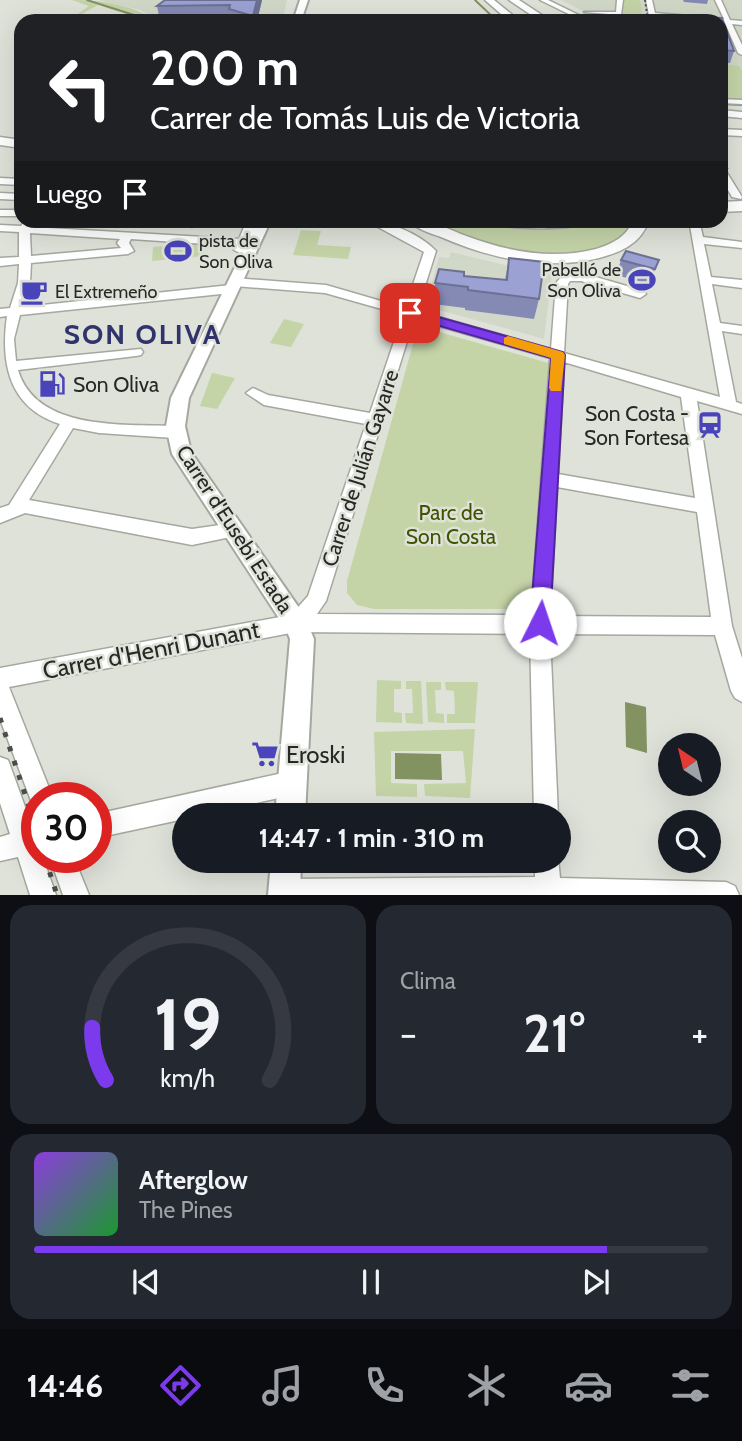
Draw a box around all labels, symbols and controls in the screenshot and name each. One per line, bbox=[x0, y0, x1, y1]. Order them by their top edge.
text: 200 m bbox=[150, 38, 299, 97]
icon: left bbox=[35, 42, 126, 133]
text: Carrer de Tomás Luis de Victoria bbox=[150, 98, 580, 137]
icon: arrive bbox=[116, 175, 154, 213]
text: Luego bbox=[35, 178, 102, 210]
place label: pista de Son Oliva bbox=[199, 230, 273, 273]
sports icon: pista de Son Oliva bbox=[163, 236, 193, 266]
place label: Pabelló de Son Oliva bbox=[542, 259, 621, 302]
sports icon: Pabelló de Son Oliva bbox=[627, 265, 657, 295]
cafe icon: El Extremeño bbox=[19, 277, 49, 307]
place label: El Extremeño bbox=[55, 281, 158, 303]
pin bbox=[380, 283, 440, 343]
icon: arrive bbox=[391, 294, 429, 332]
district label: SON OLIVA bbox=[64, 317, 222, 351]
street label: Carrer de Julián Gayarre bbox=[316, 366, 404, 570]
fuel station icon: Son Oliva bbox=[37, 369, 67, 399]
place label: Son Oliva bbox=[73, 372, 159, 397]
place label: Son Costa - Son Fortesa bbox=[584, 401, 689, 450]
station icon: Son Costa - Son Fortesa bbox=[695, 410, 725, 440]
street label: Carrer d'Eusebi Estada bbox=[171, 440, 299, 618]
park label: Parc de Son Costa bbox=[406, 500, 496, 549]
position arrow bbox=[503, 586, 577, 660]
street label: Carrer d'Henri Dunant bbox=[40, 615, 262, 685]
north arrow bbox=[658, 733, 721, 796]
map controls bbox=[658, 733, 721, 873]
supermarket icon: Eroski bbox=[250, 739, 280, 769]
place label: Eroski bbox=[286, 740, 345, 769]
speed limit sign: 30 bbox=[21, 782, 112, 873]
button: search bbox=[658, 810, 721, 873]
text: 14:47 · 1 min · 310 m bbox=[259, 822, 484, 854]
text: Clima bbox=[400, 967, 456, 995]
text: 19 bbox=[154, 981, 222, 1069]
text: 21° bbox=[523, 1002, 585, 1065]
text: − bbox=[400, 1010, 417, 1057]
text: + bbox=[691, 1010, 708, 1057]
text: km/h bbox=[161, 1063, 215, 1093]
text: Afterglow bbox=[139, 1164, 248, 1196]
text: The Pines bbox=[139, 1196, 233, 1224]
icon: previous bbox=[127, 1263, 165, 1301]
icon: pause bbox=[352, 1263, 390, 1301]
icon: next bbox=[577, 1263, 615, 1301]
icon: directions bbox=[156, 1361, 205, 1410]
icon: music bbox=[258, 1361, 307, 1410]
icon: phone bbox=[360, 1361, 409, 1410]
icon: climate bbox=[462, 1361, 511, 1410]
icon: car bbox=[564, 1361, 613, 1410]
icon: filters bbox=[666, 1361, 715, 1410]
text: 14:46 bbox=[27, 1366, 103, 1405]

